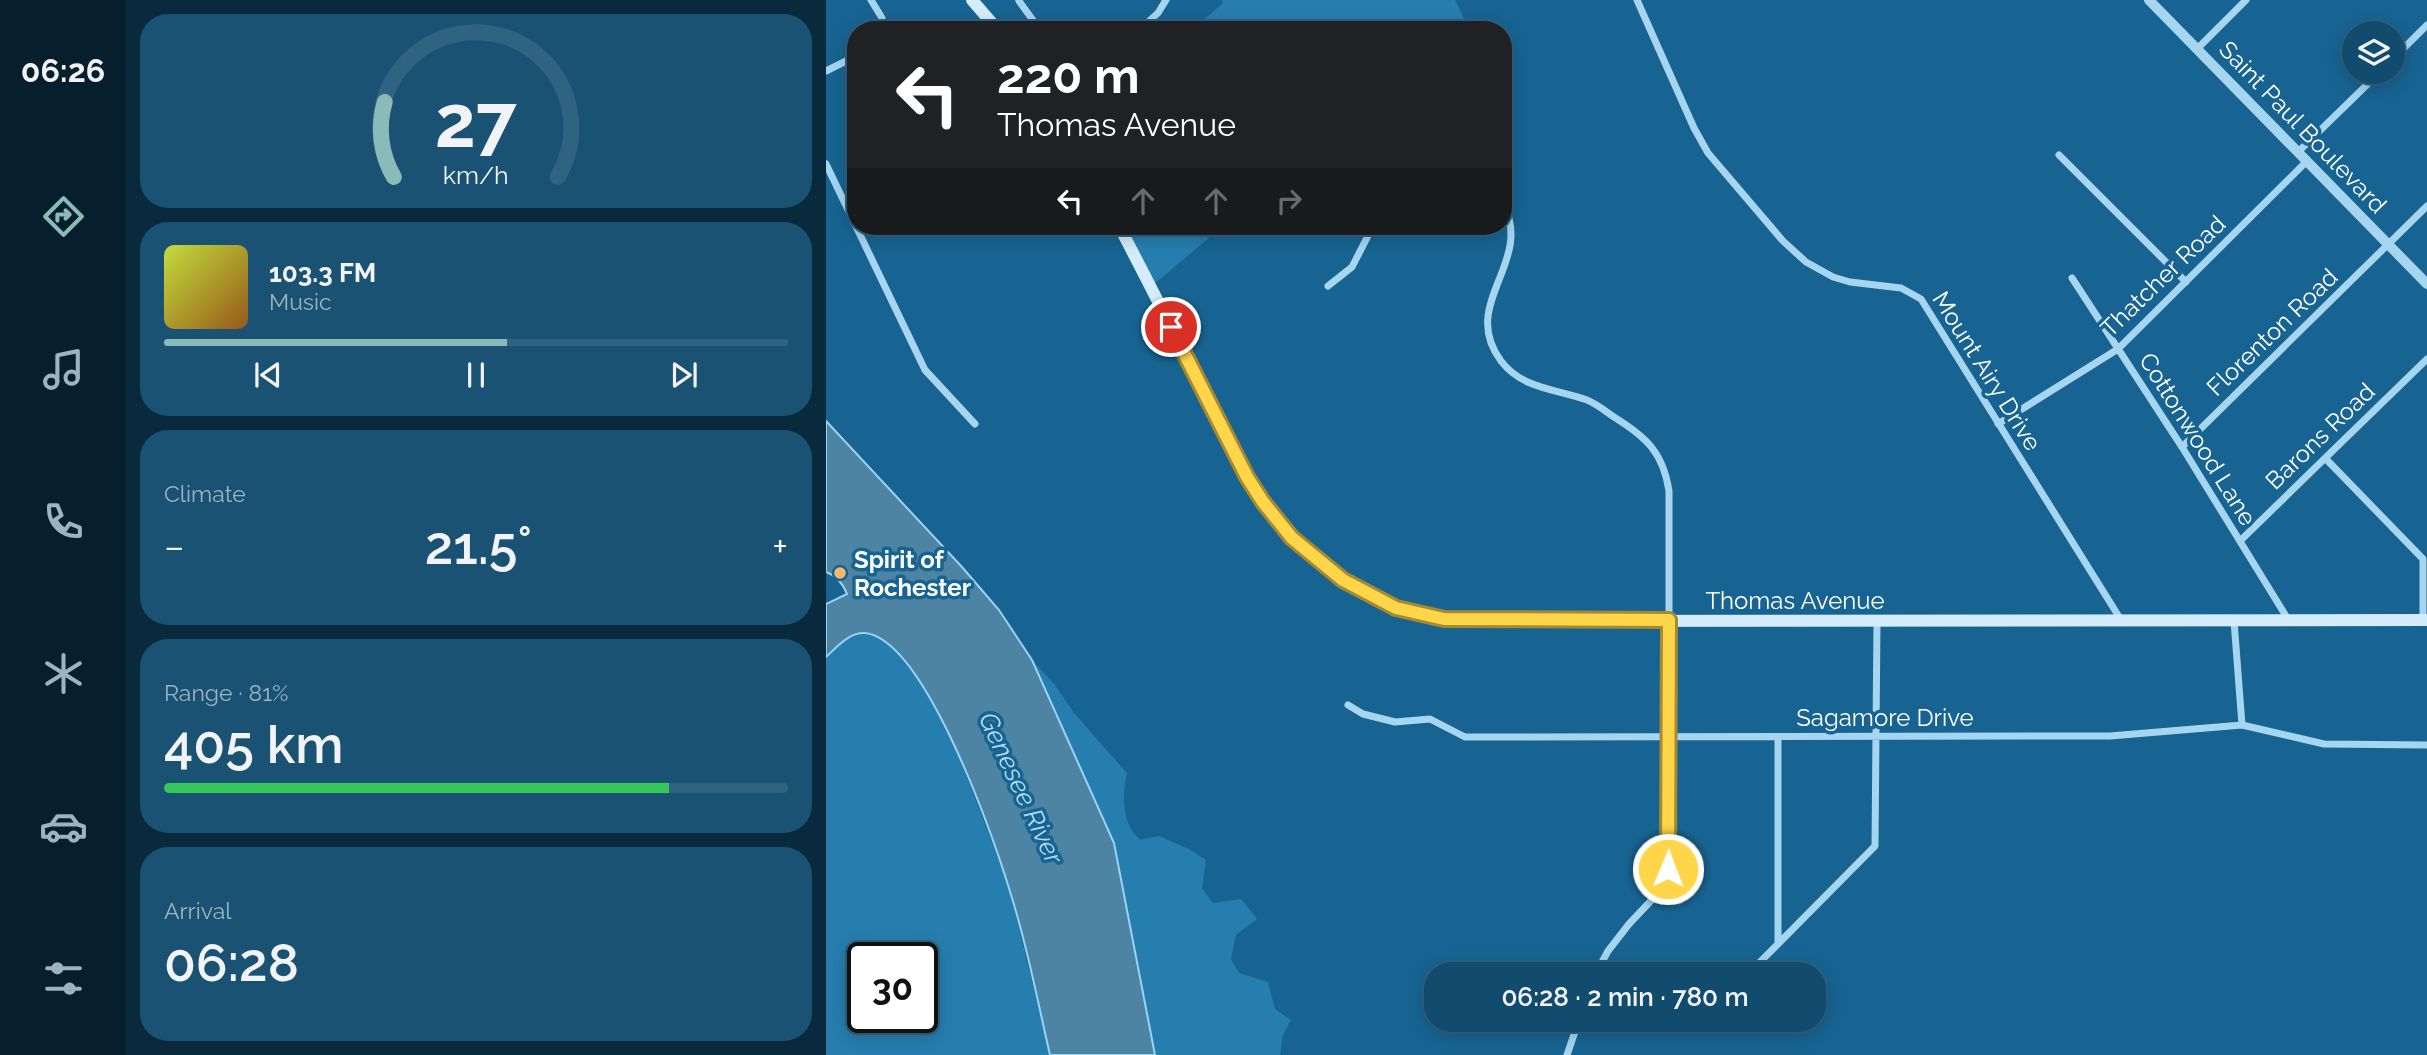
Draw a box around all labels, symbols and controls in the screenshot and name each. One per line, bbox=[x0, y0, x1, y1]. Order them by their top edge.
map controls bbox=[2342, 21, 2405, 84]
button: layers bbox=[2342, 21, 2405, 84]
street label: Saint Paul Boulevard bbox=[2213, 35, 2393, 219]
text: 220 m bbox=[997, 47, 1140, 104]
icon: left bbox=[882, 49, 973, 140]
text: 06:26 bbox=[21, 52, 105, 89]
text: 27 bbox=[435, 79, 517, 164]
text: Thomas Avenue bbox=[997, 106, 1236, 143]
text: km/h bbox=[443, 160, 509, 190]
icon: left bbox=[1051, 182, 1089, 220]
icon: ahead bbox=[1124, 182, 1162, 220]
icon: ahead bbox=[1197, 182, 1235, 220]
icon: right bbox=[1270, 182, 1308, 220]
icon: directions bbox=[39, 192, 88, 241]
street label: Thatcher Road bbox=[2095, 209, 2231, 343]
text: 103.3 FM bbox=[269, 258, 376, 288]
street label: Florenton Road bbox=[2201, 262, 2343, 402]
street label: Mount Airy Drive bbox=[1926, 286, 2048, 456]
text: Music bbox=[269, 288, 332, 315]
pin bbox=[1141, 297, 1201, 357]
icon: arrive bbox=[1152, 308, 1190, 346]
icon: music bbox=[39, 345, 88, 394]
street label: Cottonwood Lane bbox=[2133, 347, 2263, 531]
icon: previous bbox=[249, 356, 287, 394]
icon: pause bbox=[457, 356, 495, 394]
icon: next bbox=[665, 356, 703, 394]
street label: Barons Road bbox=[2259, 377, 2381, 495]
text: Climate bbox=[164, 480, 246, 507]
icon: phone bbox=[39, 497, 88, 546]
text: 21.5° bbox=[425, 515, 532, 576]
text: − bbox=[164, 524, 184, 569]
text: + bbox=[772, 524, 788, 569]
place label: Spirit of Rochester bbox=[854, 545, 971, 602]
marker: Spirit of Rochester bbox=[832, 565, 848, 581]
street label: Thomas Avenue bbox=[1705, 586, 1885, 615]
icon: climate bbox=[39, 649, 88, 698]
text: Range · 81% bbox=[164, 679, 288, 706]
street label: Sagamore Drive bbox=[1796, 703, 1974, 732]
water label: Genesee River bbox=[973, 707, 1070, 870]
text: 405 km bbox=[164, 714, 343, 775]
icon: car bbox=[39, 802, 88, 851]
position arrow bbox=[1631, 832, 1705, 906]
text: Arrival bbox=[164, 897, 231, 924]
text: 06:28 bbox=[164, 932, 299, 993]
speed limit sign: 30 bbox=[847, 942, 938, 1033]
icon: filters bbox=[39, 954, 88, 1003]
text: 06:28 · 2 min · 780 m bbox=[1501, 982, 1749, 1012]

